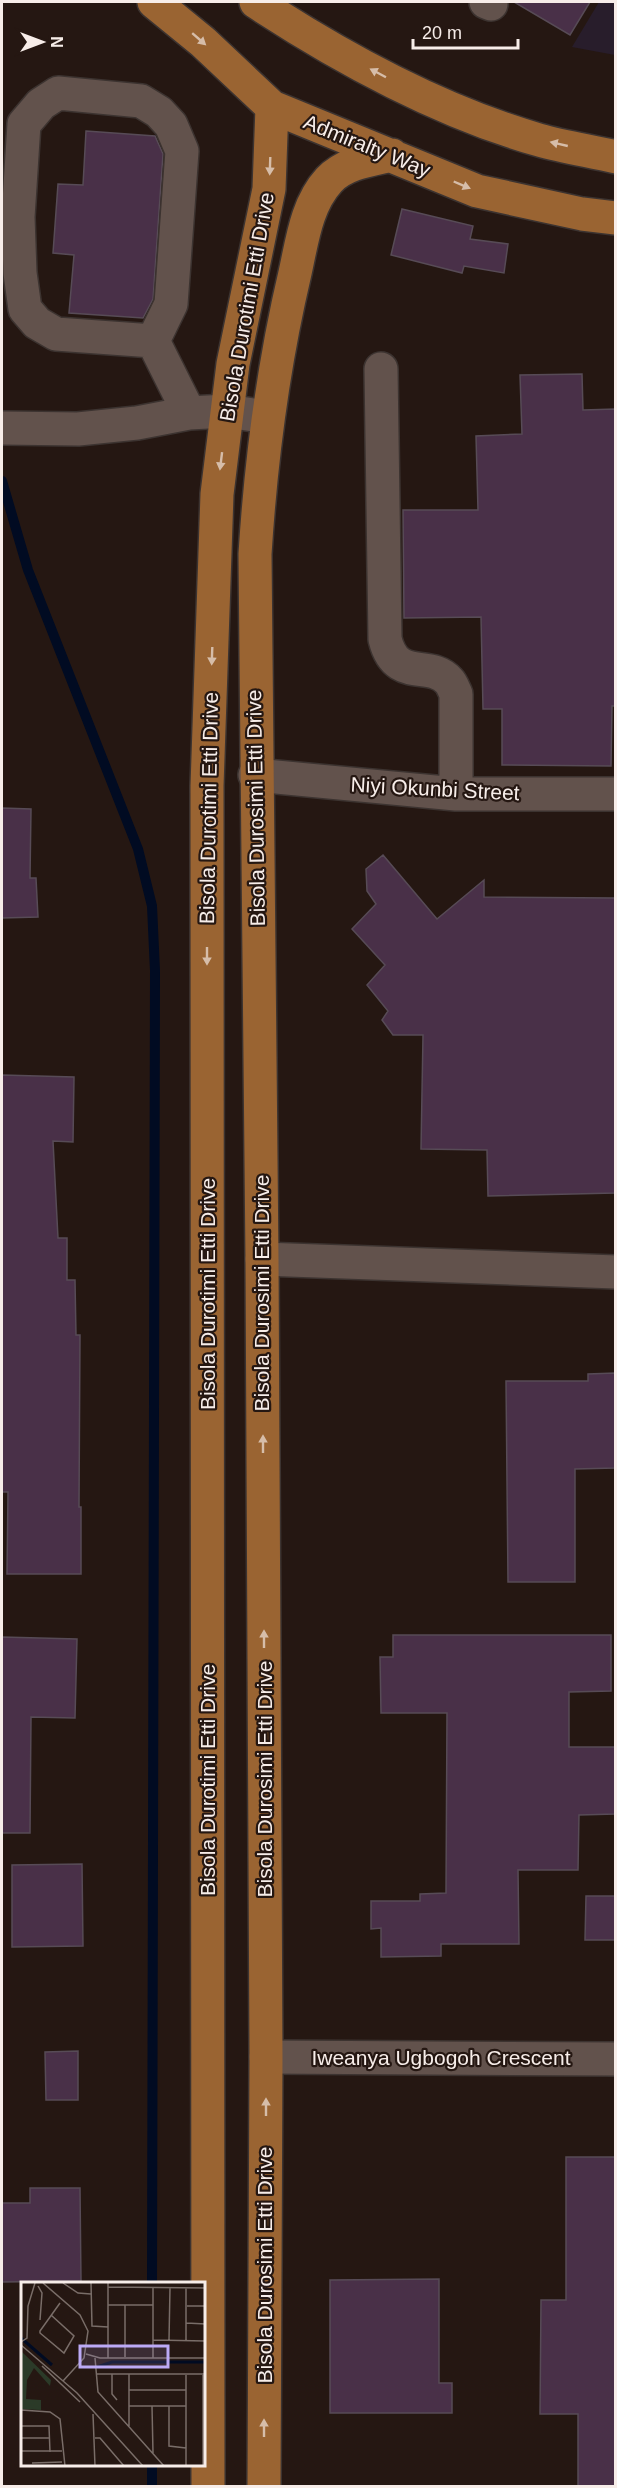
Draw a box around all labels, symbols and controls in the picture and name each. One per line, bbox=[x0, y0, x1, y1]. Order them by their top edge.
north arrow bbox=[12, 12, 72, 72]
scale bar bbox=[413, 12, 518, 50]
text: 20 m bbox=[422, 23, 462, 43]
one-way arrow bbox=[191, 32, 206, 45]
text: N bbox=[48, 36, 65, 48]
one-way arrow bbox=[369, 68, 386, 78]
street label: Admiralty Way bbox=[300, 110, 434, 182]
one-way arrow bbox=[549, 139, 568, 148]
one-way arrow bbox=[266, 156, 275, 175]
one-way arrow bbox=[453, 181, 471, 190]
street label: Bisola Durotimi Etti Drive bbox=[215, 191, 278, 423]
one-way arrow bbox=[216, 452, 226, 471]
one-way arrow bbox=[208, 646, 217, 665]
street label: Bisola Durosimi Etti Drive bbox=[242, 689, 269, 927]
street label: Bisola Durotimi Etti Drive bbox=[195, 692, 222, 924]
street label: Niyi Okunbi Street bbox=[350, 773, 520, 804]
one-way arrow bbox=[202, 946, 212, 965]
street label: Bisola Durosimi Etti Drive bbox=[250, 1175, 273, 1411]
street label: Bisola Durotimi Etti Drive bbox=[196, 1178, 219, 1410]
one-way arrow bbox=[258, 1435, 268, 1454]
one-way arrow bbox=[259, 1630, 269, 1649]
street label: Bisola Durosimi Etti Drive bbox=[253, 1661, 276, 1897]
street label: Bisola Durotimi Etti Drive bbox=[196, 1664, 219, 1896]
street label: Iweanya Ugbogoh Crescent bbox=[311, 2046, 571, 2069]
one-way arrow bbox=[261, 2098, 271, 2117]
street label: Bisola Durosimi Etti Drive bbox=[253, 2147, 276, 2383]
inset map bbox=[21, 2282, 206, 2467]
one-way arrow bbox=[259, 2419, 269, 2438]

